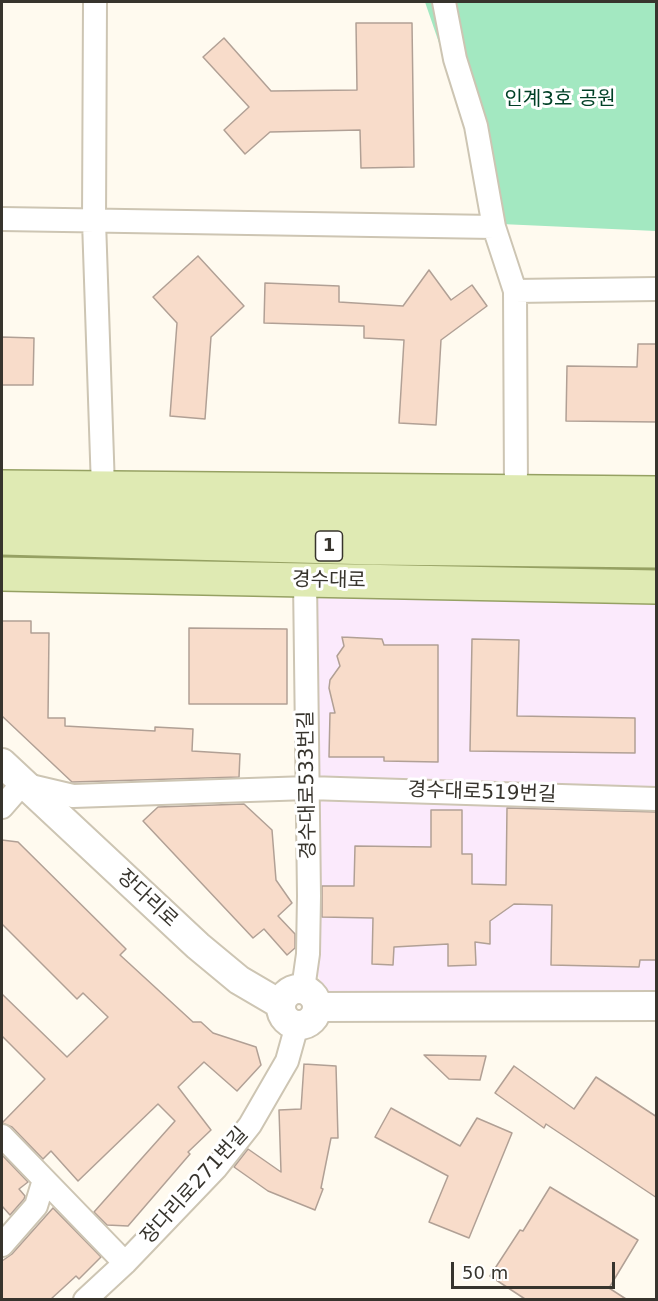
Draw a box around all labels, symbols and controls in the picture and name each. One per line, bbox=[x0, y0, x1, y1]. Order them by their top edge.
park label: 인계3호 공원 bbox=[504, 88, 616, 112]
road number: 1 bbox=[316, 531, 342, 561]
street label: 경수대로 bbox=[292, 568, 366, 594]
street label: 경수대로533번길 bbox=[295, 711, 321, 859]
street label: 경수대로519번길 bbox=[407, 778, 557, 808]
street label: 장다리로 bbox=[112, 865, 182, 933]
street label: 장다리로271번길 bbox=[136, 1123, 254, 1249]
scale bar bbox=[454, 1250, 618, 1288]
text: 50 m bbox=[462, 1262, 508, 1283]

